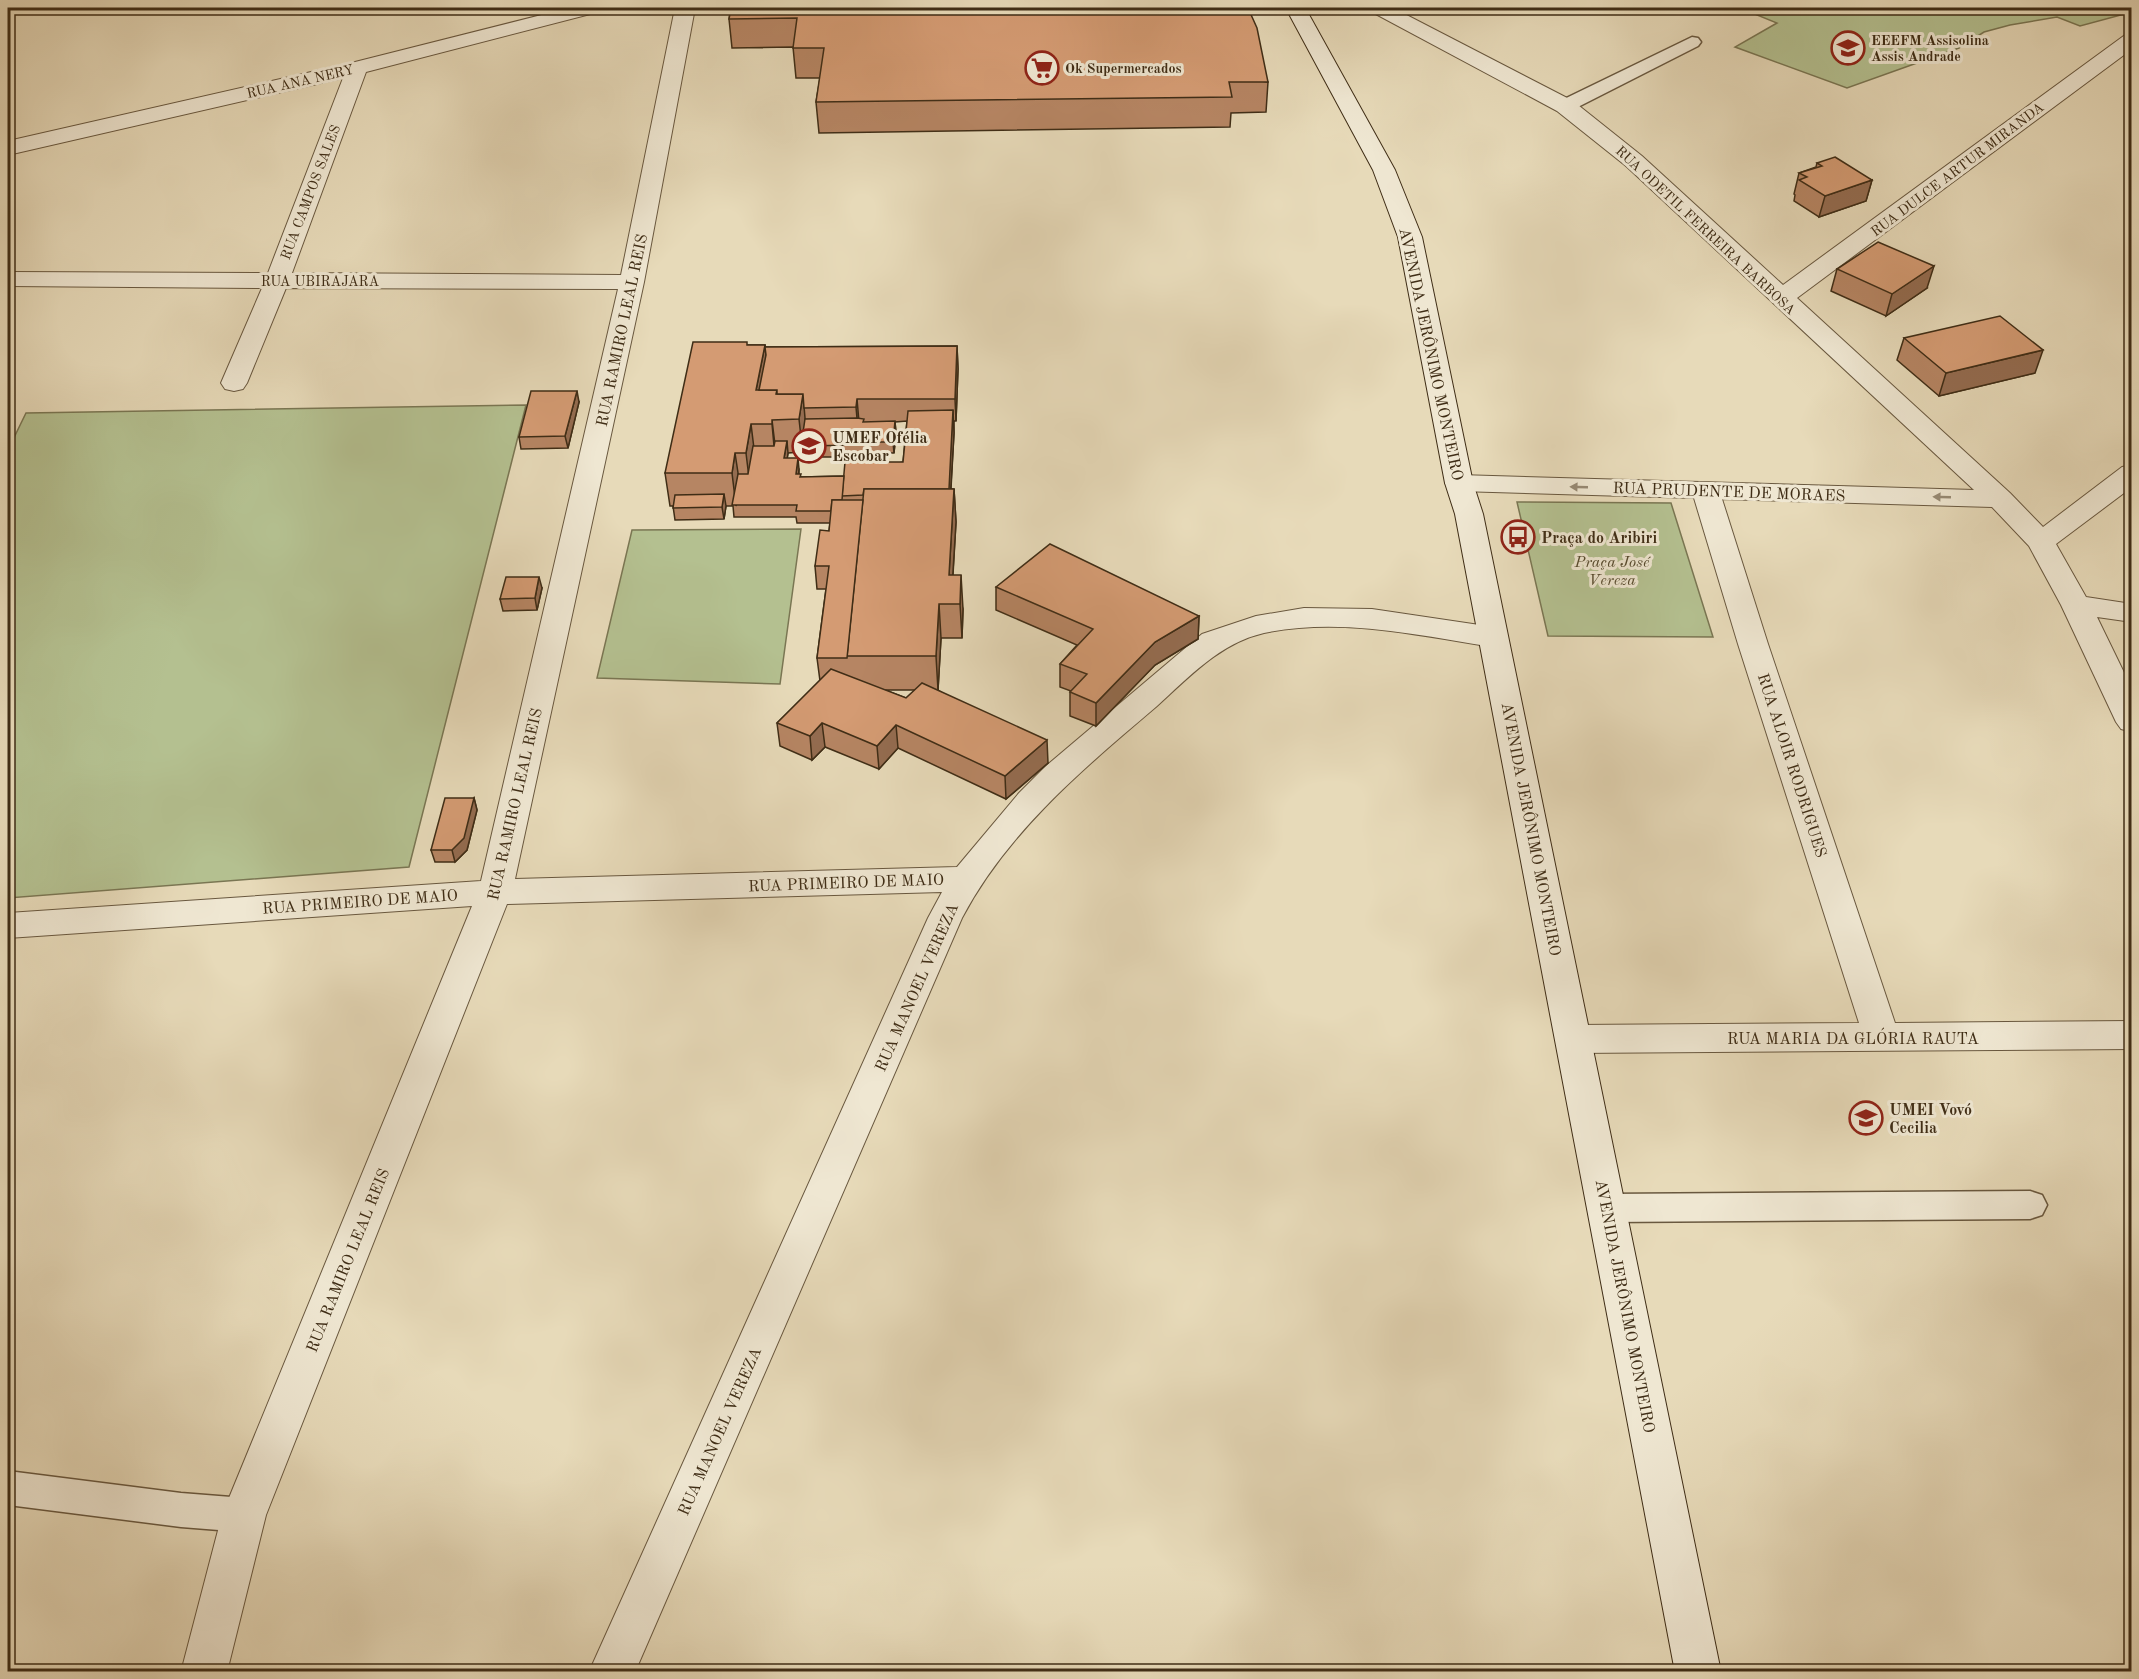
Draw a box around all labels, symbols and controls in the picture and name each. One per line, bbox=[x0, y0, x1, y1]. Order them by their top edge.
school or university icon: EEEFM Assisolina Assis Andrade bbox=[1830, 30, 1866, 66]
place label: EEEFM Assisolina Assis Andrade bbox=[1871, 34, 1989, 64]
supermarket icon: Ok Supermercados bbox=[1024, 50, 1060, 86]
place label: Ok Supermercados bbox=[1065, 62, 1182, 76]
street label: RUA ANA NERY bbox=[245, 63, 355, 101]
street label: RUA DULCE ARTUR MIRANDA bbox=[1869, 100, 2047, 239]
street label: RUA CAMPOS SALES bbox=[279, 123, 343, 262]
street label: RUA ODETIL FERREIRA BARBOSA bbox=[1613, 144, 1798, 318]
street label: AVENIDA JERÔNIMO MONTEIRO bbox=[1395, 226, 1469, 482]
street label: RUA RAMIRO LEAL REIS bbox=[595, 232, 651, 428]
street label: RUA UBIRAJARA bbox=[261, 275, 380, 289]
school or university icon: UMEF Ofélia Escobar bbox=[791, 428, 827, 464]
place label: UMEF Ofélia Escobar bbox=[832, 431, 928, 465]
street label: RUA PRUDENTE DE MORAES bbox=[1612, 481, 1846, 505]
one-way arrow bbox=[1569, 482, 1588, 491]
one-way arrow bbox=[1932, 492, 1951, 502]
bus stop icon: Praça do Aribiri bbox=[1500, 519, 1536, 555]
place label: Praça do Aribiri bbox=[1541, 531, 1657, 547]
park label: Praça José Vereza bbox=[1573, 555, 1651, 589]
street label: RUA ALOIR RODRIGUES bbox=[1754, 671, 1829, 860]
street label: AVENIDA JERÔNIMO MONTEIRO bbox=[1498, 700, 1566, 958]
street label: RUA RAMIRO LEAL REIS bbox=[486, 707, 546, 902]
street label: RUA PRIMEIRO DE MAIO bbox=[748, 873, 944, 895]
street label: RUA PRIMEIRO DE MAIO bbox=[262, 888, 459, 918]
street label: RUA MANOEL VEREZA bbox=[873, 901, 962, 1074]
street label: RUA MARIA DA GLÓRIA RAUTA bbox=[1727, 1027, 1979, 1048]
school or university icon: UMEI Vovó Cecilia bbox=[1848, 1100, 1884, 1136]
place label: UMEI Vovó Cecilia bbox=[1889, 1103, 1972, 1137]
street label: RUA RAMIRO LEAL REIS bbox=[305, 1166, 393, 1355]
street label: AVENIDA JERÔNIMO MONTEIRO bbox=[1592, 1177, 1660, 1435]
street label: RUA MANOEL VEREZA bbox=[676, 1345, 765, 1518]

